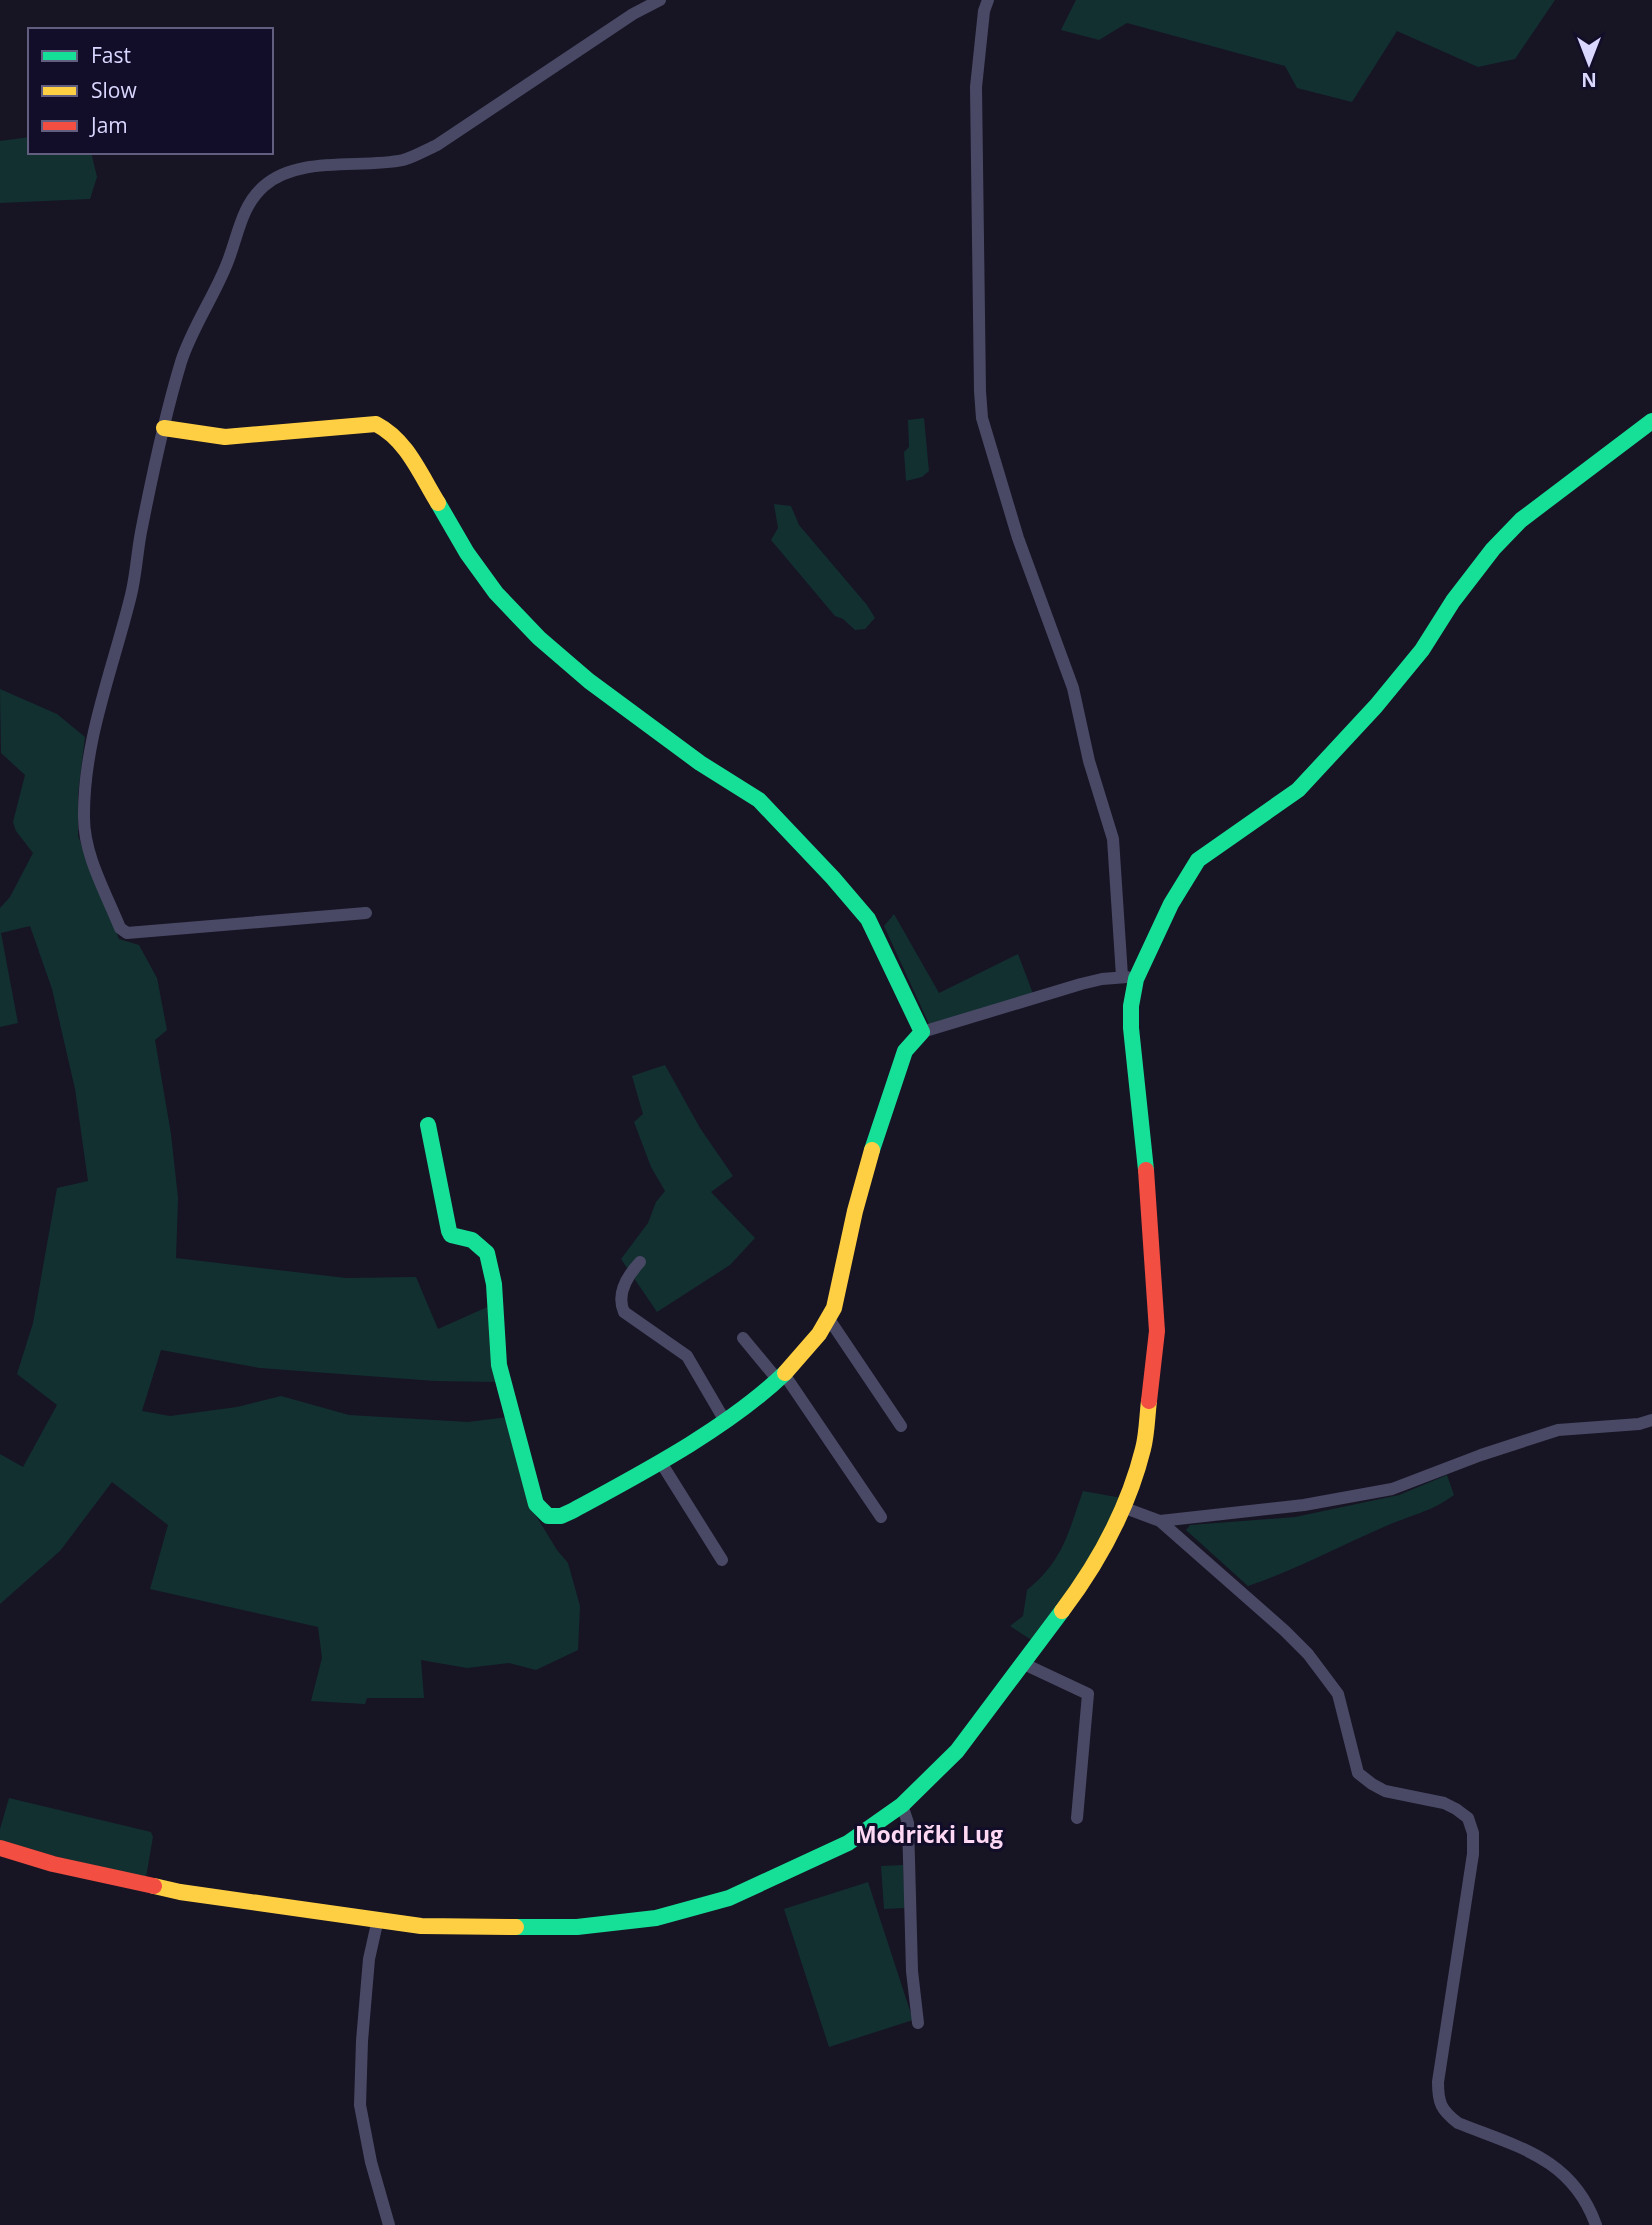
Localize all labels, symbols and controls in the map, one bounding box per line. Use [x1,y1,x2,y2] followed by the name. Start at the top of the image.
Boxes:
[28,28,273,154] legend
[1554,28,1624,98] north arrow
[91,41,131,69] text: Fast
[1581,67,1597,93] text: N
[91,76,137,104] text: Slow
[89,111,128,139] text: Jam
[855,1818,1003,1850] district label: Modrički Lug

